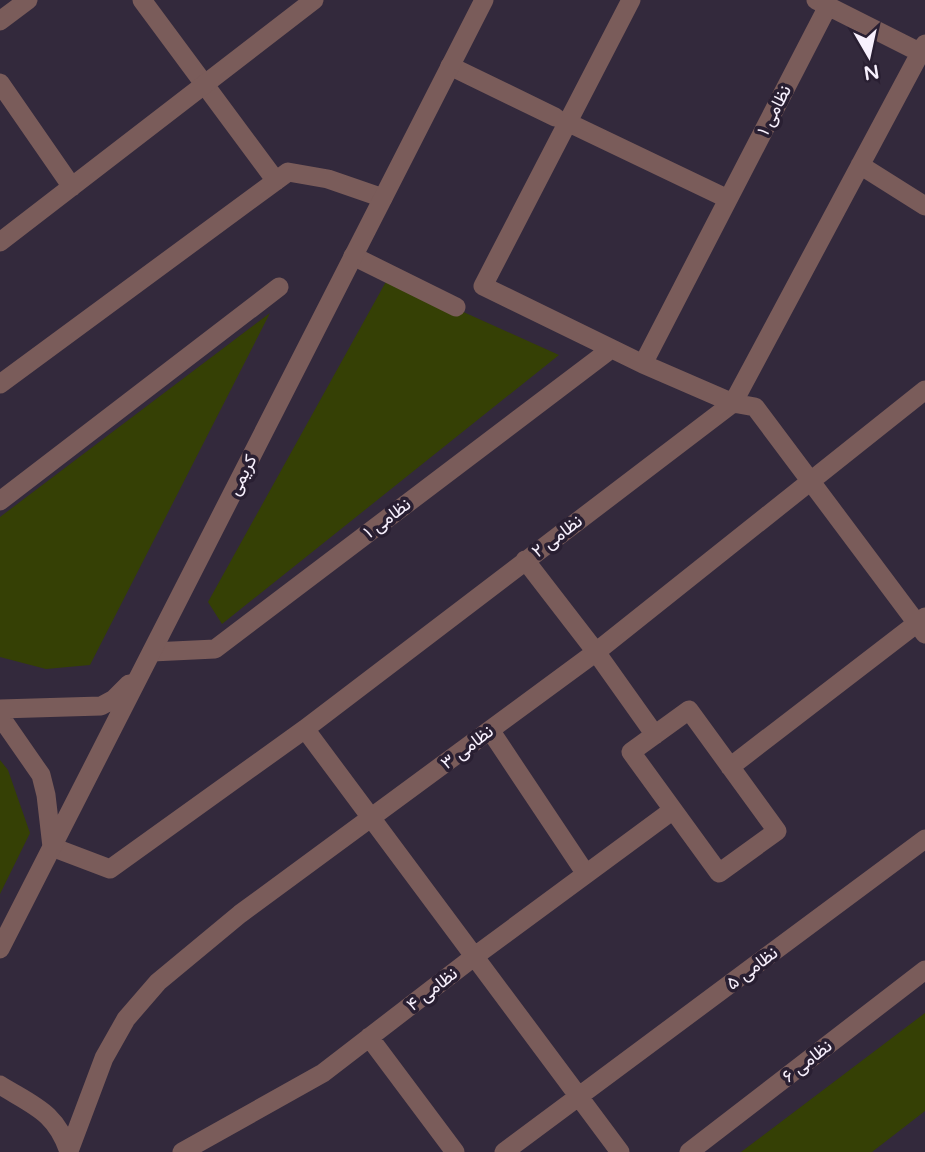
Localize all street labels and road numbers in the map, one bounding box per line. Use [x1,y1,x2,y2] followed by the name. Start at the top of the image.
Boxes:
[752,81,796,139] street label: نظامی ۱
[222,451,262,499] street label: کریمی
[359,493,415,543] street label: نظامی ۱
[527,510,587,562] street label: نظامی ۲
[436,720,498,774] street label: نظامی ۳
[722,941,782,995] street label: نظامی ۵
[402,962,462,1016] street label: نظامی ۴
[778,1035,836,1087] street label: نظامی ۶

